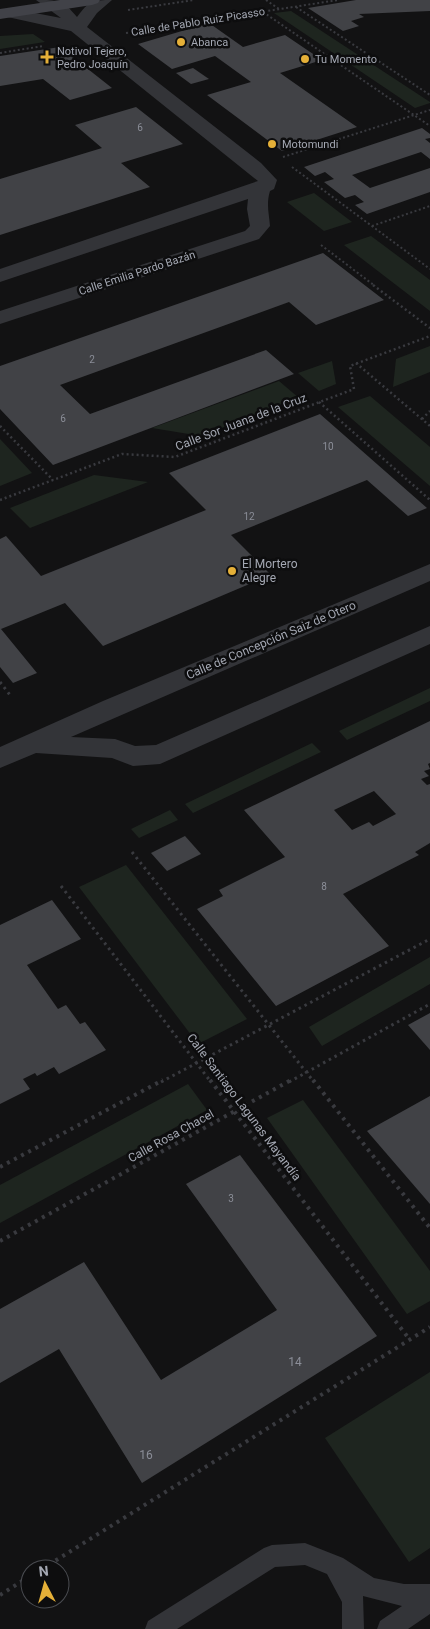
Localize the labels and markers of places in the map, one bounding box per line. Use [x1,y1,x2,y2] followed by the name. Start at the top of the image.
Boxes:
[175,36,187,48] marker: Abanca
[191,36,228,49] place label: Abanca
[57,45,128,71] place label: Notivol Tejero, Pedro Joaquín
[41,51,53,63] marker: Notivol Tejero, Pedro Joaquín
[299,53,311,65] marker: Tu Momento
[315,53,377,66] place label: Tu Momento
[266,138,278,150] marker: Motomundi
[282,138,338,151] place label: Motomundi
[242,557,298,585] place label: El Mortero Alegre
[226,565,238,577] marker: El Mortero Alegre

